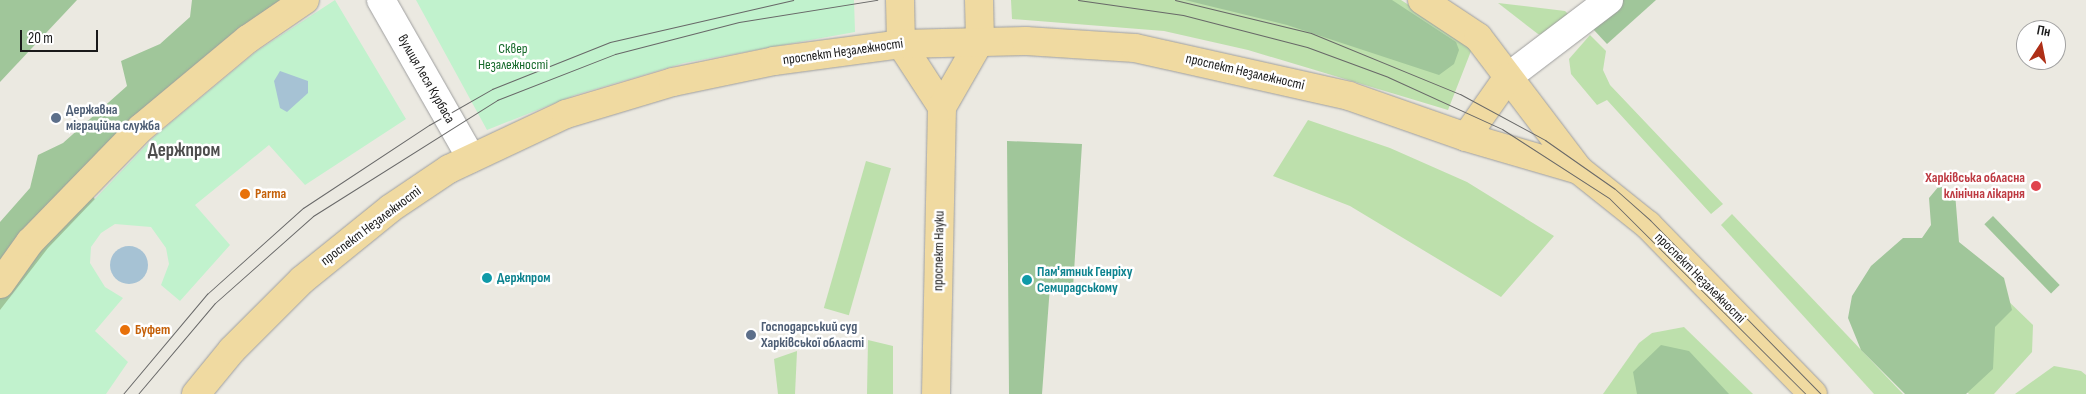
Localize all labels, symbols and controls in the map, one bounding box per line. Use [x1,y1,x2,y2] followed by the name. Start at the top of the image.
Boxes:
[22,20,100,52] scale bar
[2016,20,2066,70] north arrow
[2035,21,2052,40] text: Пн
[28,29,53,48] text: 20 m
[394,32,458,126] street label: вулиця Леся Курбаса
[782,35,904,69] street label: проспект Незалежності
[478,41,548,74] park label: Сквер Незалежності
[1184,50,1306,94] street label: проспект Незалежності
[66,102,160,134] place label: Державна міграційна служба
[50,112,62,124] marker: Державна міграційна служба
[148,140,220,162] district label: Держпром
[1925,170,2025,202] place label: Харківська обласна клінічна лікарня
[2029,179,2043,193] marker: Харківська обласна клінічна лікарня
[318,183,424,269] street label: проспект Незалежності
[255,186,286,202] place label: Parma
[239,188,251,200] marker: Parma
[930,211,948,291] street label: проспект Науки
[1651,229,1749,327] street label: проспект Незалежності
[1037,264,1132,296] place label: Пам'ятник Генріху Семирадському
[497,270,550,286] place label: Держпром
[481,272,493,284] marker: Держпром
[1021,274,1033,286] marker: Пам'ятник Генріху Семирадському
[761,319,864,352] place label: Господарський суд Харківської області
[135,322,170,338] place label: Буфет
[119,324,131,336] marker: Буфет
[745,329,757,341] marker: Господарський суд Харківської області

